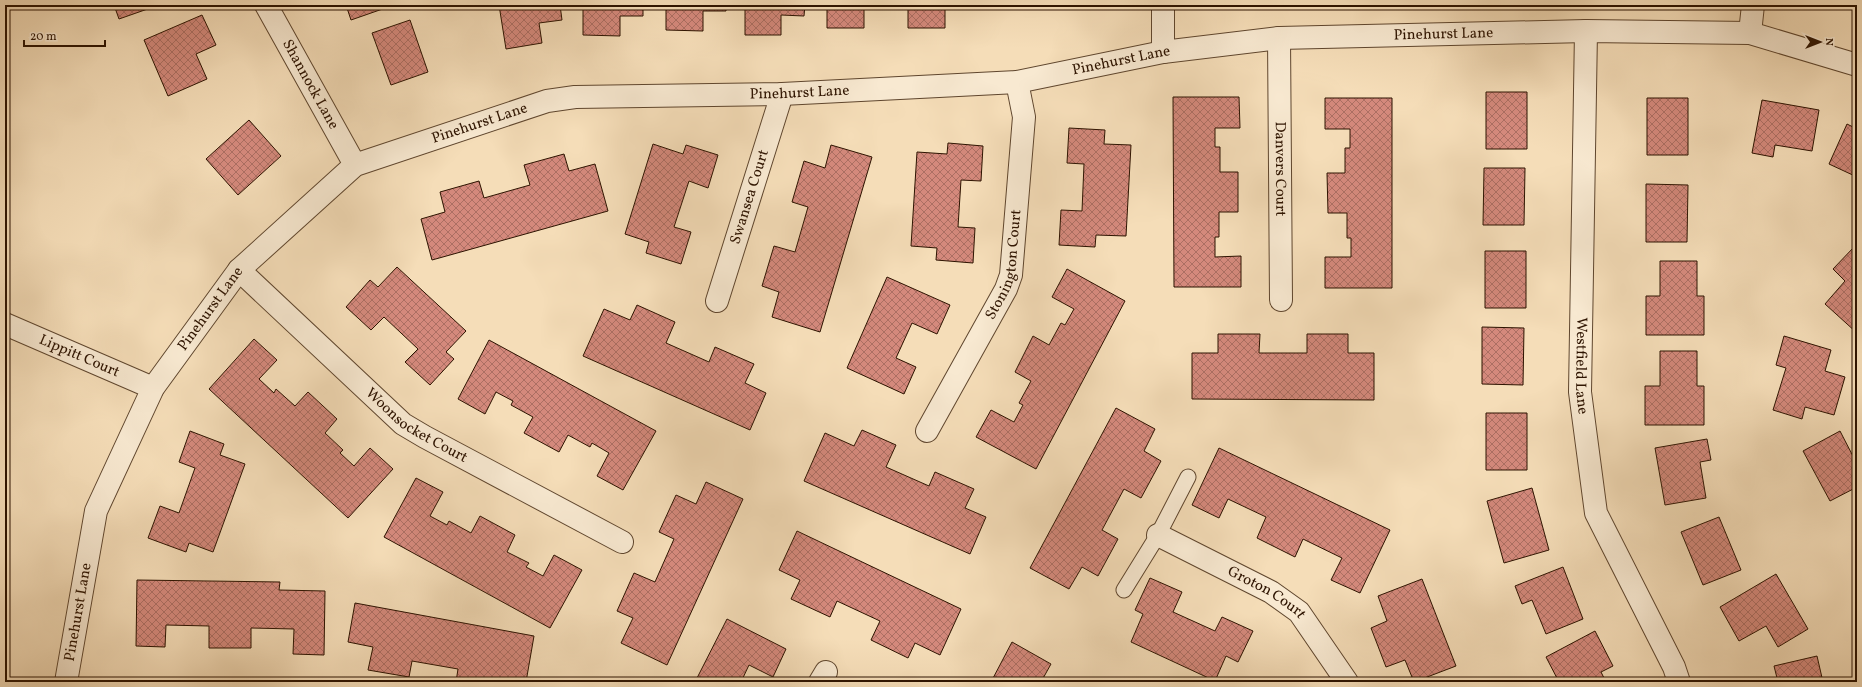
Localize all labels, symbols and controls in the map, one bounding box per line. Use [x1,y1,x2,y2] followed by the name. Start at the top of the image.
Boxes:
[24,22,105,48] scale bar
[1800,22,1840,62] north arrow
[1393,23,1494,46] street label: Pinehurst Lane
[30,29,57,45] text: 20 m
[277,36,344,133] street label: Shannock Lane
[1821,38,1836,46] text: N
[1070,41,1171,81] street label: Pinehurst Lane
[750,80,850,105] street label: Pinehurst Lane
[429,98,530,149] street label: Pinehurst Lane
[1269,121,1291,217] street label: Danvers Court
[725,147,774,247] street label: Swansea Court
[980,209,1027,324] street label: Stonington Court
[173,262,248,355] street label: Pinehurst Lane
[1569,317,1593,416] street label: Westfield Lane
[36,329,123,383] street label: Lippitt Court
[361,383,471,468] street label: Woonsocket Court
[59,561,97,663] street label: Pinehurst Lane
[1224,561,1311,623] street label: Groton Court

